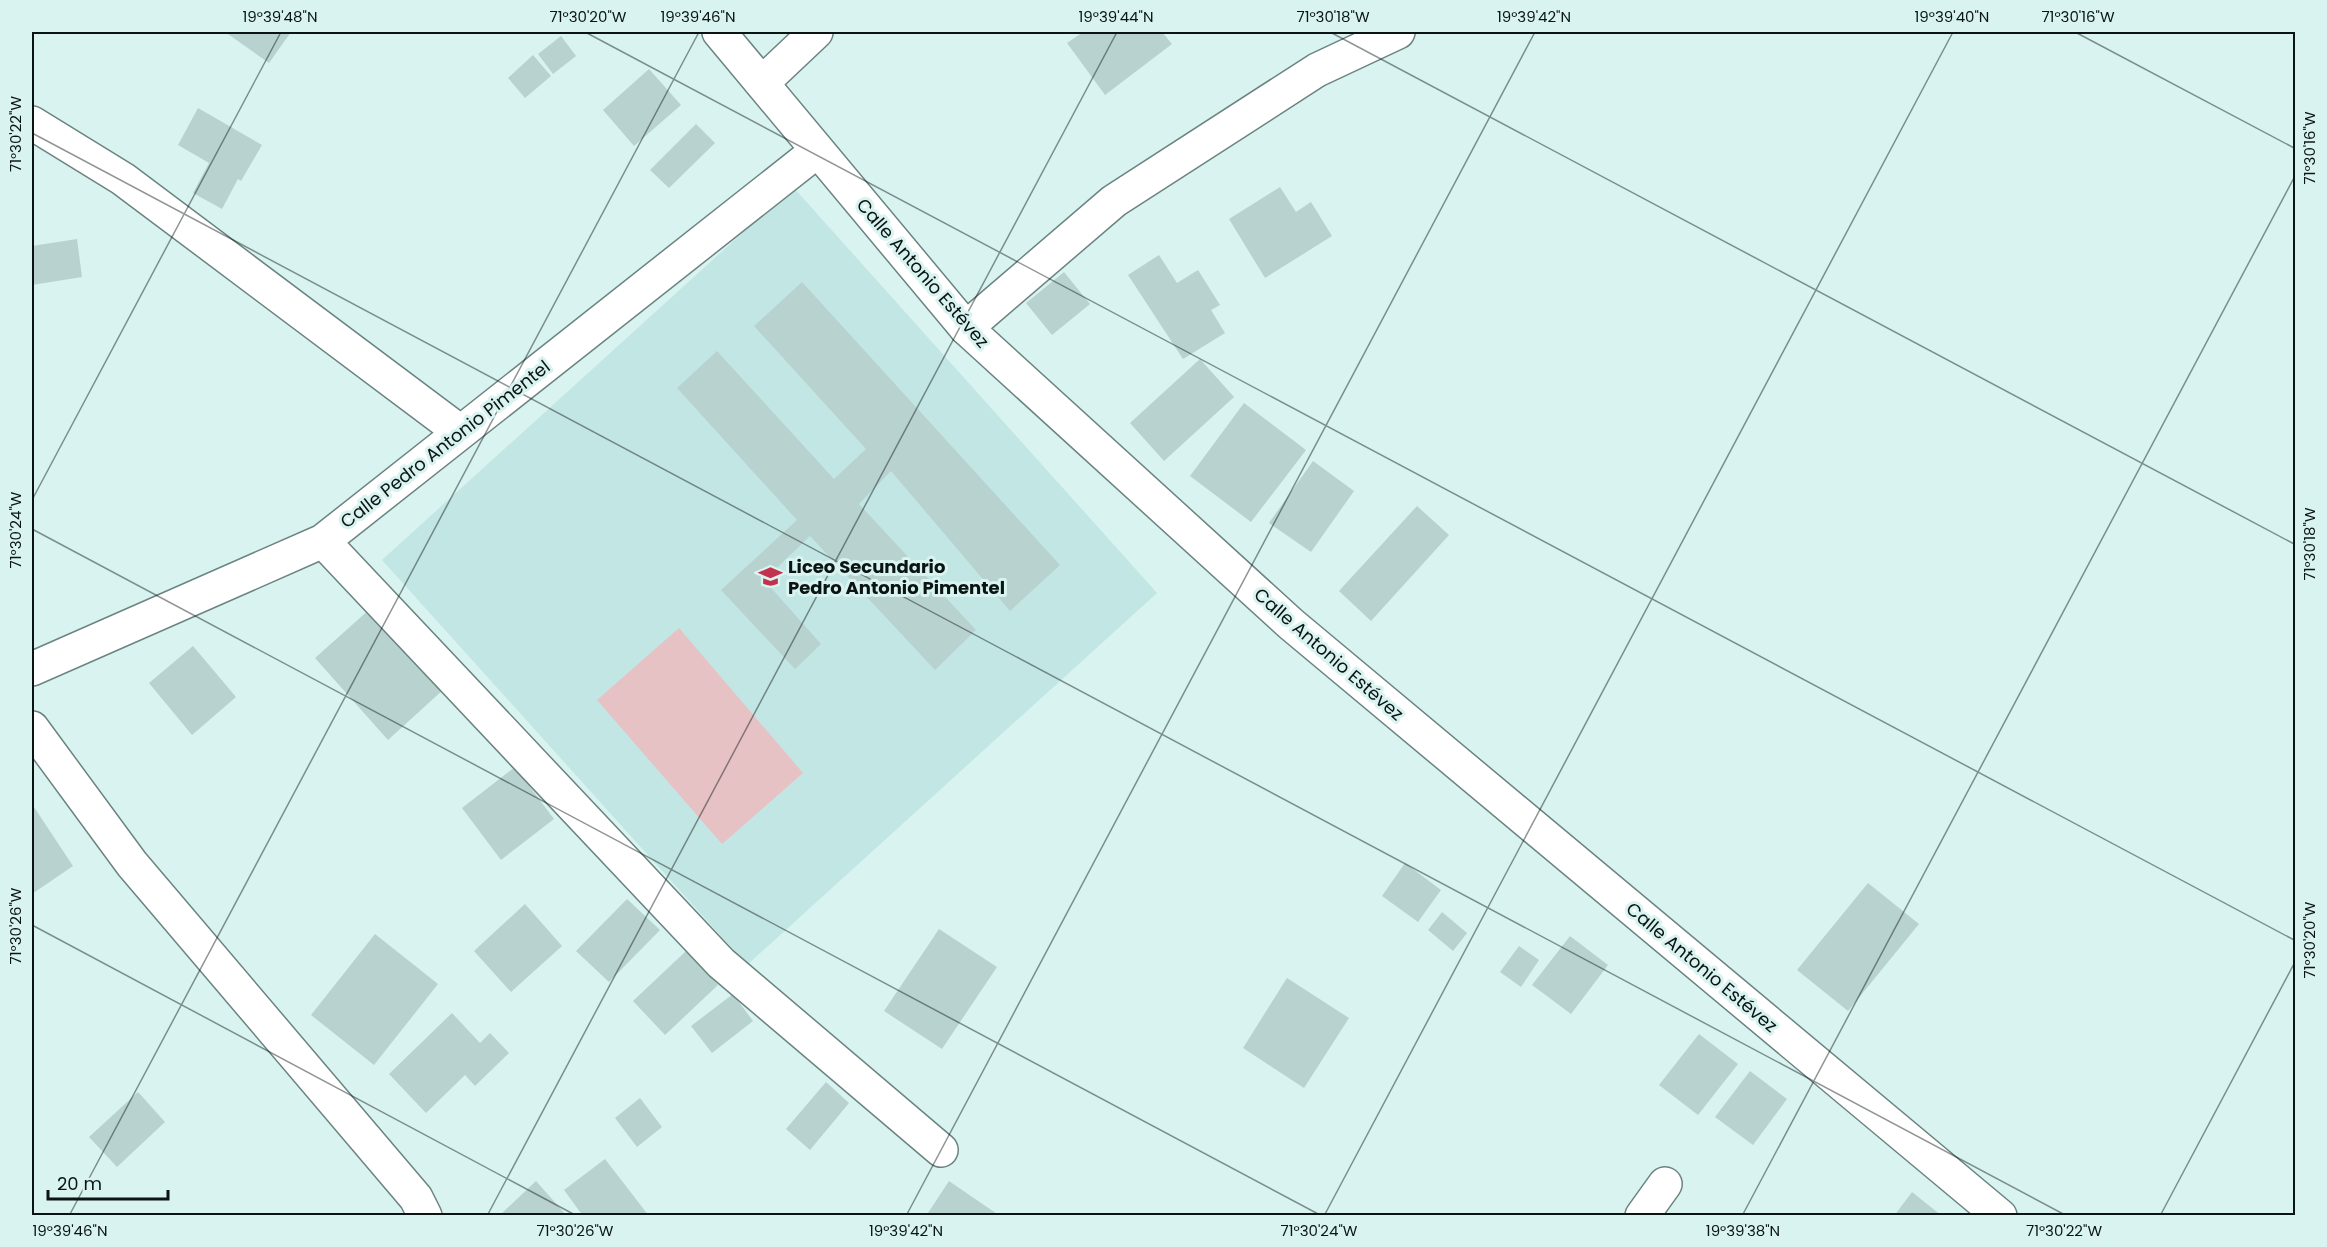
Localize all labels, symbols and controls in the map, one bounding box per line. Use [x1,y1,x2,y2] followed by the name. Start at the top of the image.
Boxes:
[243,6,317,27] text: 19°39'48"N
[550,6,627,27] text: 71°30'20"W
[661,6,735,27] text: 19°39'46"N
[1079,6,1153,27] text: 19°39'44"N
[1296,6,1370,27] text: 71°30'18"W
[1497,6,1571,27] text: 19°39'42"N
[1915,6,1989,27] text: 19°39'40"N
[2041,6,2115,27] text: 71°30'16"W
[5,96,26,172] text: 71°30'22"W
[2299,111,2320,185] text: 71°30'16"W
[851,193,995,353] street label: Calle Antonio Estévez
[335,354,555,534] street label: Calle Pedro Antonio Pimentel
[5,491,26,568] text: 71°30'24"W
[2299,507,2320,581] text: 71°30'18"W
[788,554,1005,600] place label: Liceo Secundario Pedro Antonio Pimentel
[757,563,783,589] school or university icon: Liceo Secundario Pedro Antonio Pimentel
[1249,582,1409,726] street label: Calle Antonio Estévez
[5,887,26,964] text: 71°30'26"W
[1621,896,1783,1038] street label: Calle Antonio Estévez
[2299,901,2320,978] text: 71°30'20"W
[48,1163,168,1201] scale bar
[57,1171,102,1196] text: 20 m
[33,1220,107,1241] text: 19°39'46"N
[537,1220,614,1241] text: 71°30'26"W
[869,1220,943,1241] text: 19°39'42"N
[1281,1220,1358,1241] text: 71°30'24"W
[1706,1220,1780,1241] text: 19°39'38"N
[2026,1220,2102,1241] text: 71°30'22"W

